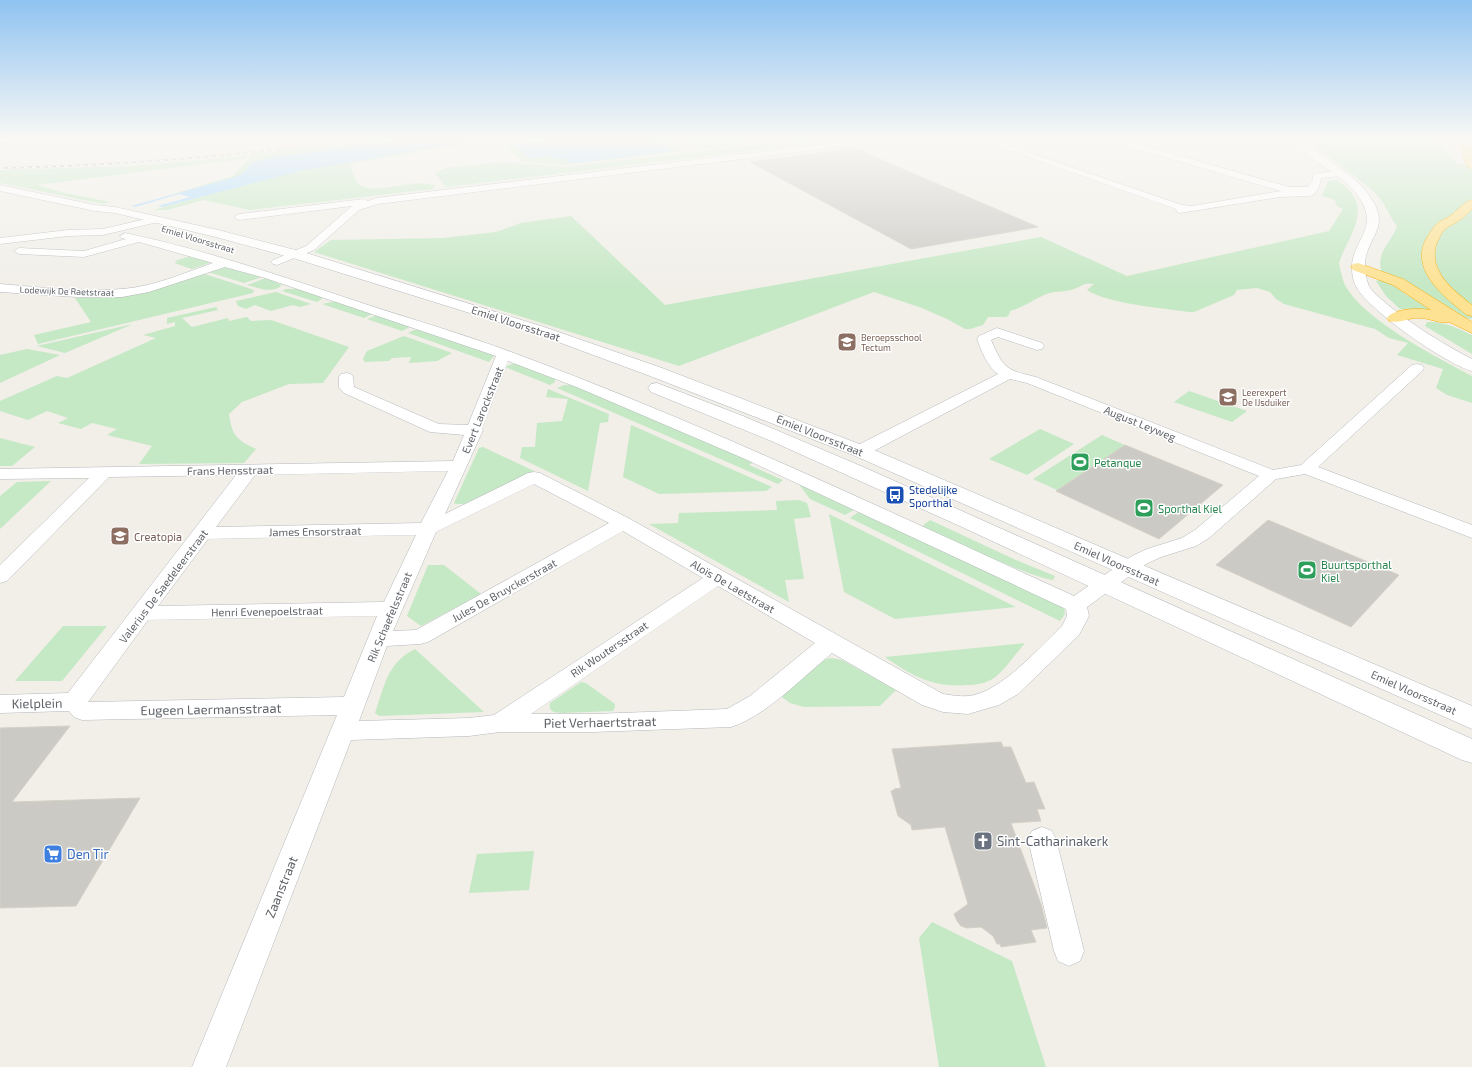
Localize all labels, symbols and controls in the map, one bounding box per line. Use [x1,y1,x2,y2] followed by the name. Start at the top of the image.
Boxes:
[160,223,236,255] street label: Emiel Vloorsstraat
[20,284,115,298] street label: Lodewijk De Raetstraat
[470,303,562,343] street label: Emiel Vloorsstraat
[836,331,858,353] school or university icon: Beroepsschool Tectum
[861,332,922,353] place label: Beroepsschool Tectum
[459,365,505,455] street label: Evert Larockstraat
[1217,386,1239,408] school or university icon: Leerexpert De IJsduiker
[1242,387,1291,408] place label: Leerexpert De IJsduiker
[1102,403,1178,443] street label: August Leyweg
[775,412,865,458] street label: Emiel Vloorsstraat
[1069,451,1091,473] sports icon: Petanque
[1094,456,1141,469] place label: Petanque
[187,463,273,477] street label: Frans Hensstraat
[909,483,958,509] place label: Stedelijke Sporthal
[884,484,906,506] bus stop icon: Stedelijke Sporthal
[1133,497,1155,519] sports icon: Sporthal Kiel
[1158,502,1222,515] place label: Sporthal Kiel
[269,524,361,538] street label: James Ensorstraat
[109,525,131,547] school or university icon: Creatopia
[116,527,210,645] street label: Valerius De Saedeleerstraat
[134,530,182,543] place label: Creatopia
[1072,538,1162,588] street label: Emiel Vloorsstraat
[449,556,559,624] street label: Jules De Bruyckerstraat
[689,557,777,615] street label: Aloïs De Laetstraat
[1321,558,1392,584] place label: Buurtsporthal Kiel
[1296,559,1318,581] sports icon: Buurtsporthal Kiel
[364,570,414,664] street label: Rik Schaefelsstraat
[211,604,323,618] street label: Henri Evenepoelstraat
[568,618,650,680] street label: Rik Woutersstraat
[1369,667,1459,717] street label: Emiel Vloorsstraat
[11,695,63,711] street label: Kielplein
[140,700,282,718] street label: Eugeen Laermansstraat
[543,713,657,731] street label: Piet Verhaertstraat
[972,830,994,852] church icon: Sint-Catharinakerk
[997,833,1109,849] place label: Sint-Catharinakerk
[42,843,64,865] supermarket icon: Den Tir
[67,846,109,862] place label: Den Tir
[261,854,301,920] street label: Zaanstraat

